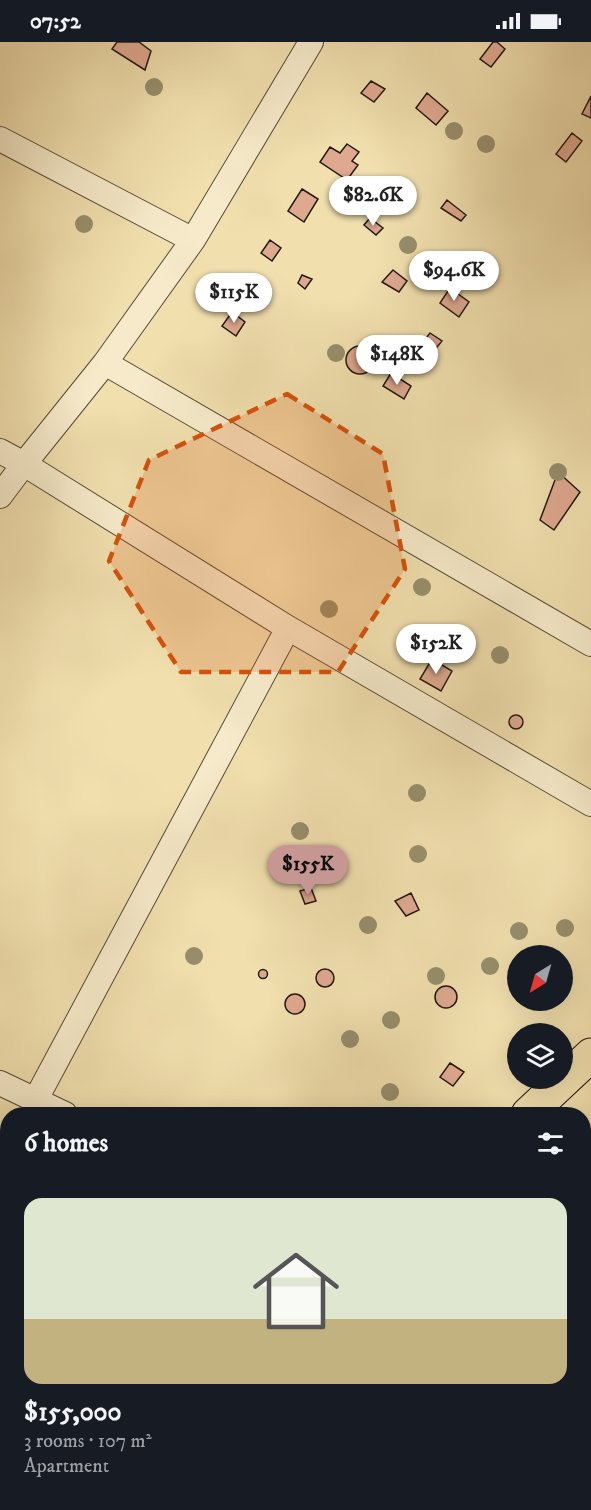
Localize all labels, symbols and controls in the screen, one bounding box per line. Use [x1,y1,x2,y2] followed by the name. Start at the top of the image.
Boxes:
[30,8,81,35] text: 07:52
[324,176,422,227] pin: $82.6K
[343,183,403,208] text: $82.6K
[405,251,503,302] pin: $94.6K
[423,258,485,283] text: $94.6K
[192,273,276,324] pin: $115K
[209,280,259,305] text: $115K
[355,335,439,386] pin: $148K
[370,342,424,367] text: $148K
[394,624,478,675] pin: $152K
[410,631,462,656] text: $152K
[266,845,350,896] pin: $155K
[282,852,334,877] text: $155K
[507,945,573,1011] north arrow
[507,945,573,1089] map controls
[507,1023,573,1089] button: layers
[24,1127,108,1160] text: 6 homes
[534,1127,567,1160] icon: filters
[242,1237,350,1345] icon: home
[24,1396,122,1429] text: $155,000
[24,1429,152,1454] text: 3 rooms · 107 m²
[24,1454,109,1479] text: Apartment

